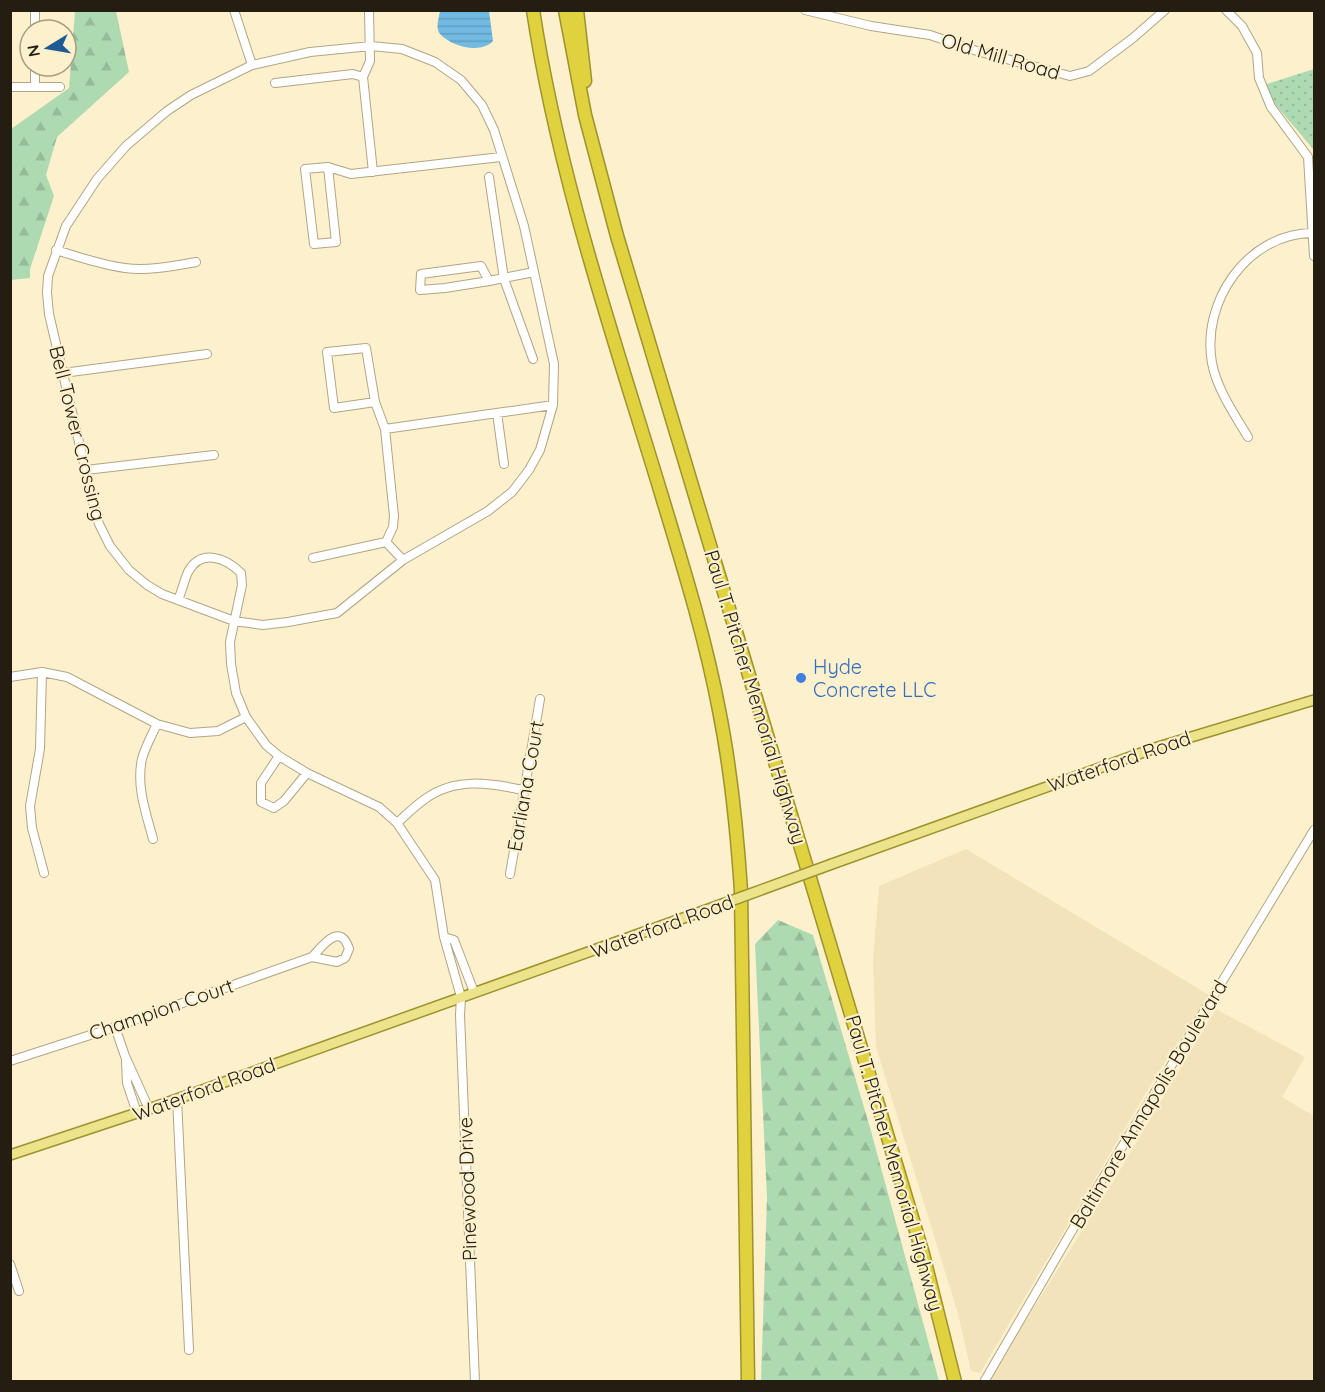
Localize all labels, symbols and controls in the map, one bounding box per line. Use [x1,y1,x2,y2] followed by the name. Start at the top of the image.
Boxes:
[18,18,78,78] north arrow
[939,27,1063,85] street label: Old Mill Road
[22,43,44,59] text: N
[44,343,112,523] street label: Bell Tower Crossing
[699,547,813,847] street label: Paul T. Pitcher Memorial Highway
[813,654,936,702] place label: Hyde Concrete LLC
[794,671,808,685] marker: Hyde Concrete LLC
[501,718,549,853] street label: Earliana Court
[1044,725,1194,797] street label: Waterford Road
[587,889,737,963] street label: Waterford Road
[85,972,237,1045] street label: Champion Court
[1064,975,1232,1233] street label: Baltimore Annapolis Boulevard
[841,1012,949,1314] street label: Paul T. Pitcher Memorial Highway
[129,1052,279,1126] street label: Waterford Road
[452,1117,482,1261] street label: Pinewood Drive

